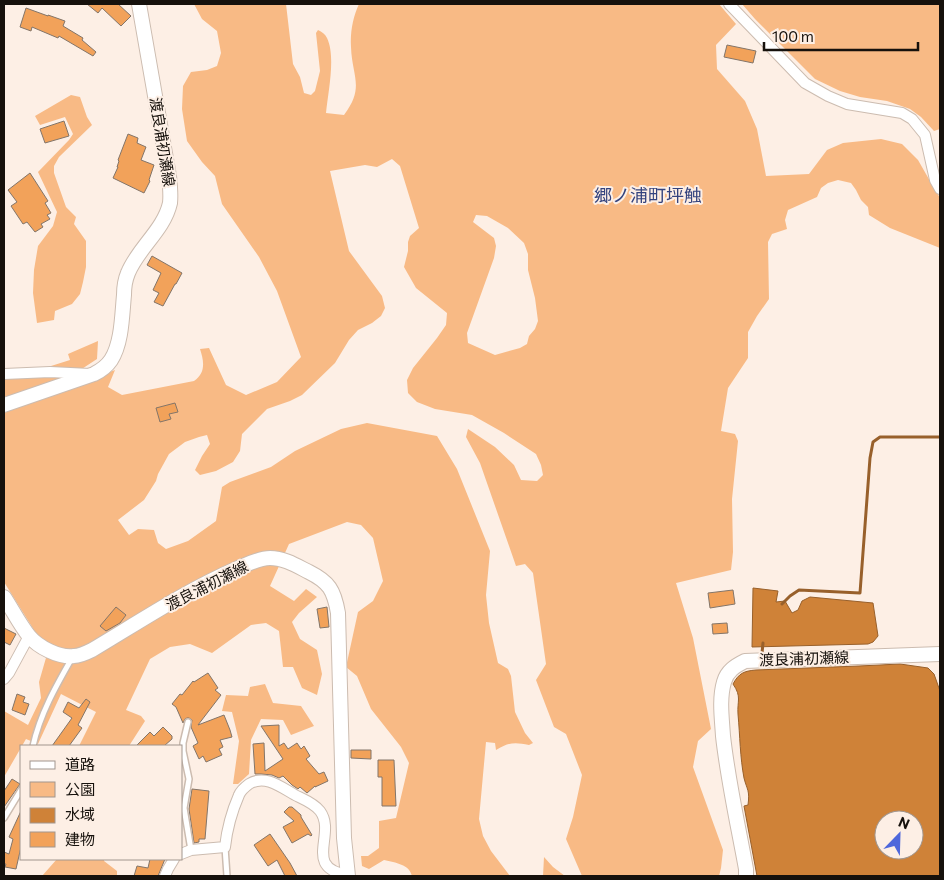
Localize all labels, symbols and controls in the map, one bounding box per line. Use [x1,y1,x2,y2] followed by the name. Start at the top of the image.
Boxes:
[764,20,918,52] scale bar
[772,27,814,45] text: 100 m
[147,96,179,188] street label: 渡良浦初瀬線
[594,184,702,206] district label: 郷ノ浦町坪触
[162,557,251,614] street label: 渡良浦初瀬線
[759,647,849,669] street label: 渡良浦初瀬線
[20,745,182,860] legend
[65,755,95,773] text: 道路
[65,780,95,798] text: 公園
[65,805,95,823] text: 水域
[874,810,924,860] north arrow
[896,813,912,832] text: N
[65,830,95,848] text: 建物

